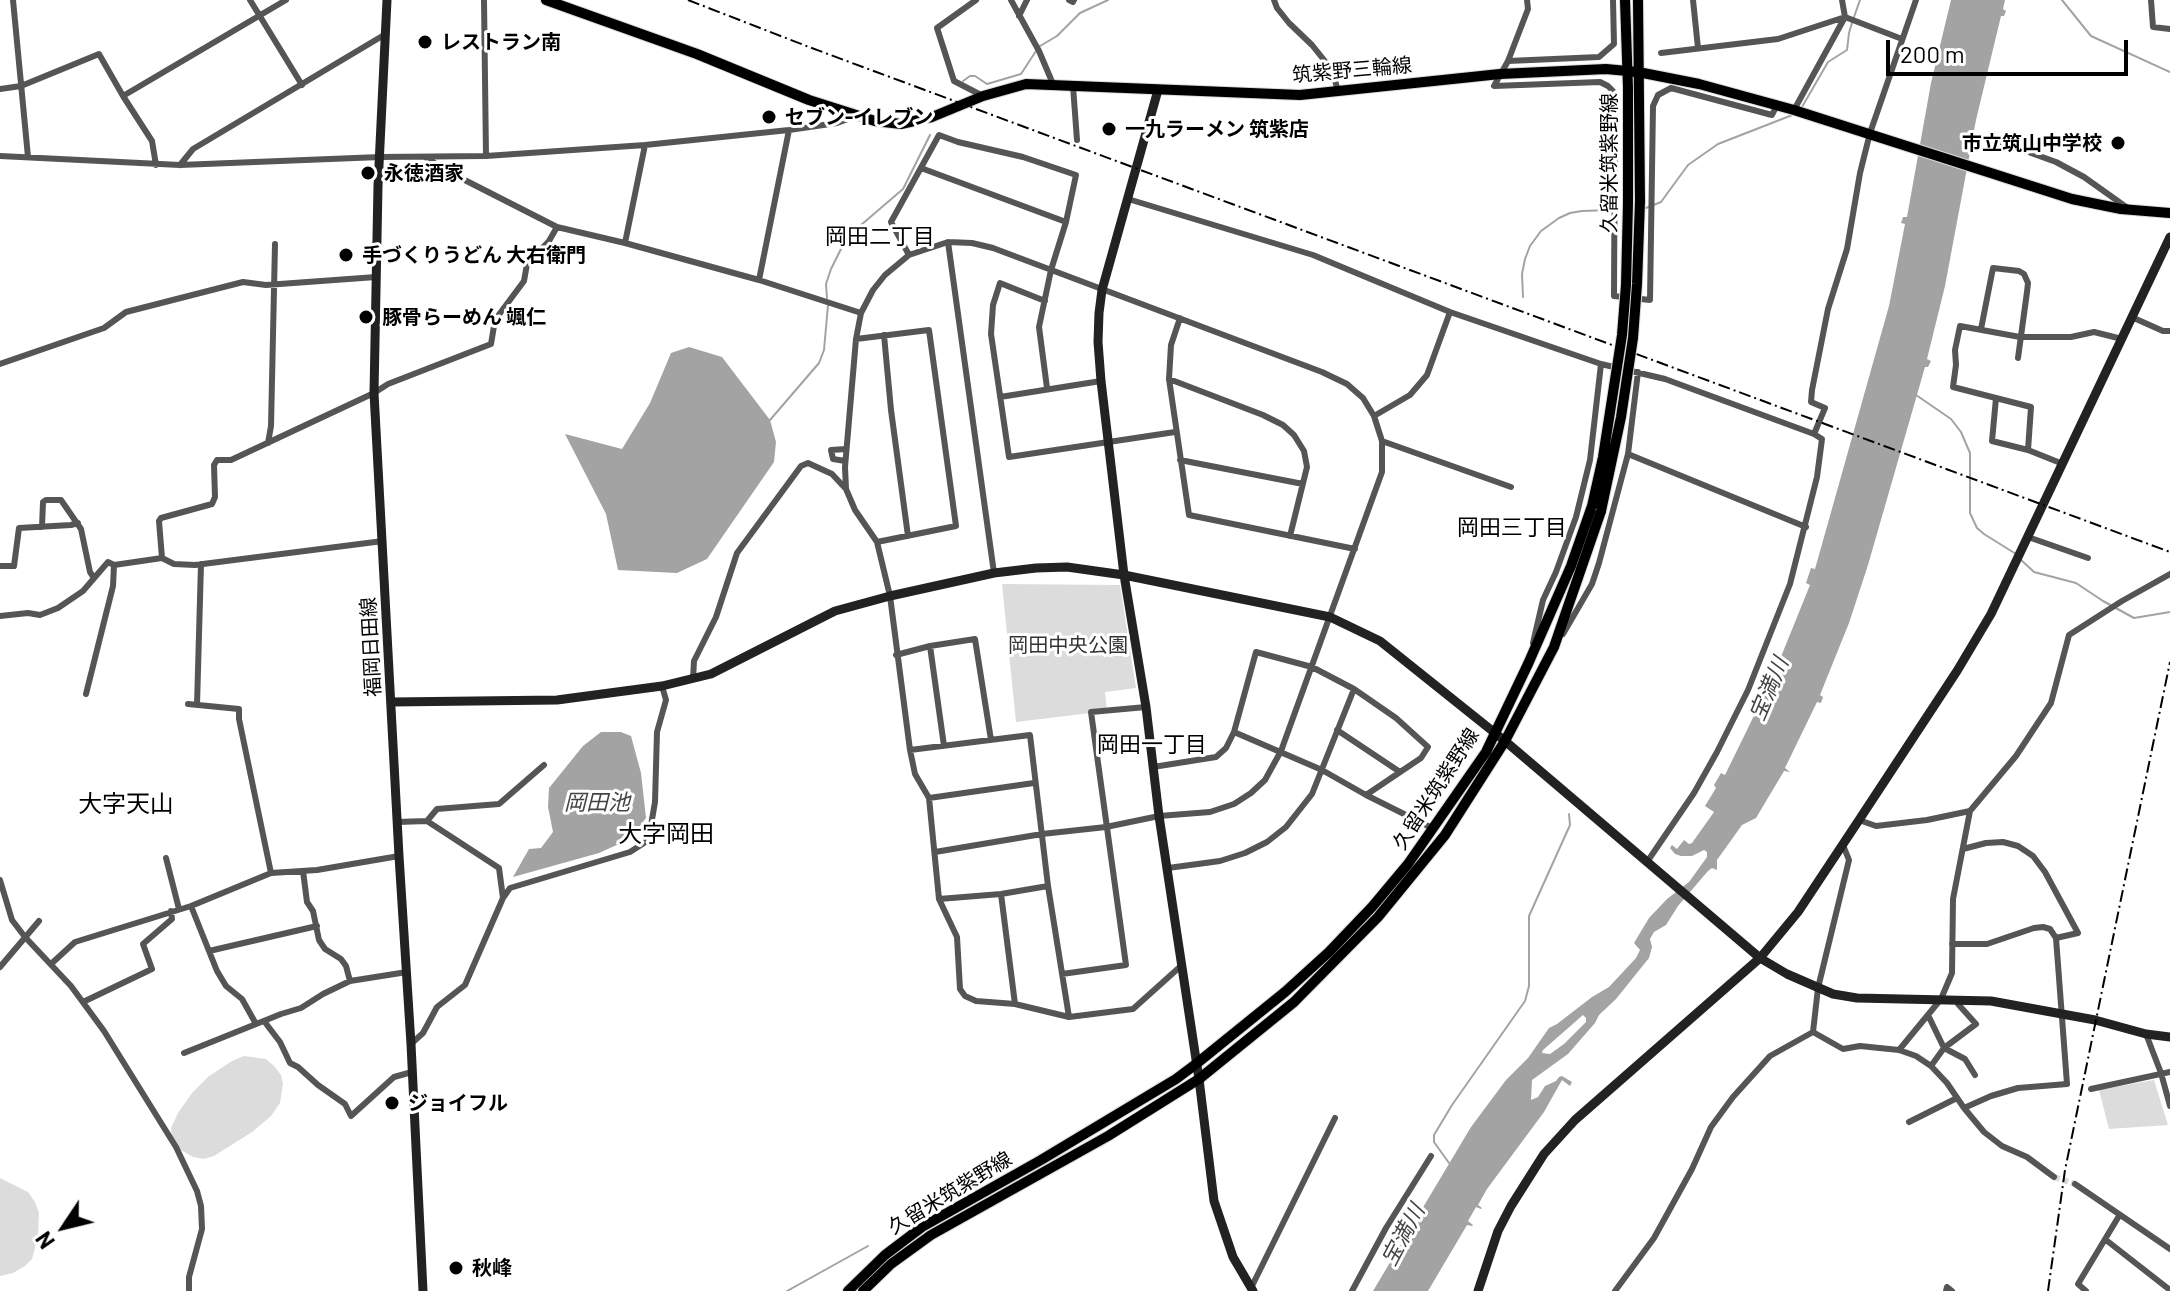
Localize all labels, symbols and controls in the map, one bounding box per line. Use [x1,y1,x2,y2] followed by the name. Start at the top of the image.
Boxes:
[1890,24,2132,74] scale bar
[441,30,561,54] place label: レストラン南
[416,33,434,51] marker: レストラン南
[1900,39,1965,68] text: 200 m
[1291,53,1413,87] street label: 筑紫野三輪線
[1597,93,1621,233] street label: 久留米筑紫野線
[785,105,933,129] place label: セブン-イレブン
[760,108,778,126] marker: セブン-イレブン
[1125,117,1309,141] place label: 一九ラーメン 筑紫店
[1100,120,1118,138] marker: 一九ラーメン 筑紫店
[1962,131,2102,155] place label: 市立筑山中学校
[2109,134,2127,152] marker: 市立筑山中学校
[384,161,464,185] place label: 永徳酒家
[359,164,377,182] marker: 永徳酒家
[825,224,935,250] district label: 岡田二丁目
[362,243,586,267] place label: 手づくりうどん 大右衛門
[337,246,355,264] marker: 手づくりうどん 大右衛門
[382,305,546,329] place label: 豚骨らーめん 颯仁
[357,308,375,326] marker: 豚骨らーめん 颯仁
[1457,515,1567,541] district label: 岡田三丁目
[356,596,386,698] street label: 福岡日田線
[1008,633,1128,657] park label: 岡田中央公園
[1744,653,1794,725] water label: 宝満川
[1388,724,1484,854] street label: 久留米筑紫野線
[1097,732,1207,758] district label: 岡田一丁目
[78,790,174,818] district label: 大字天山
[564,790,630,816] water label: 岡田池
[618,820,714,848] district label: 大字岡田
[408,1091,508,1115] place label: ジョイフル
[383,1094,401,1112] marker: ジョイフル
[884,1147,1016,1239] street label: 久留米筑紫野線
[24,1187,104,1267] north arrow
[1376,1200,1430,1270] water label: 宝満川
[29,1227,59,1254] text: N
[472,1256,512,1280] place label: 秋峰
[447,1259,465,1277] marker: 秋峰

